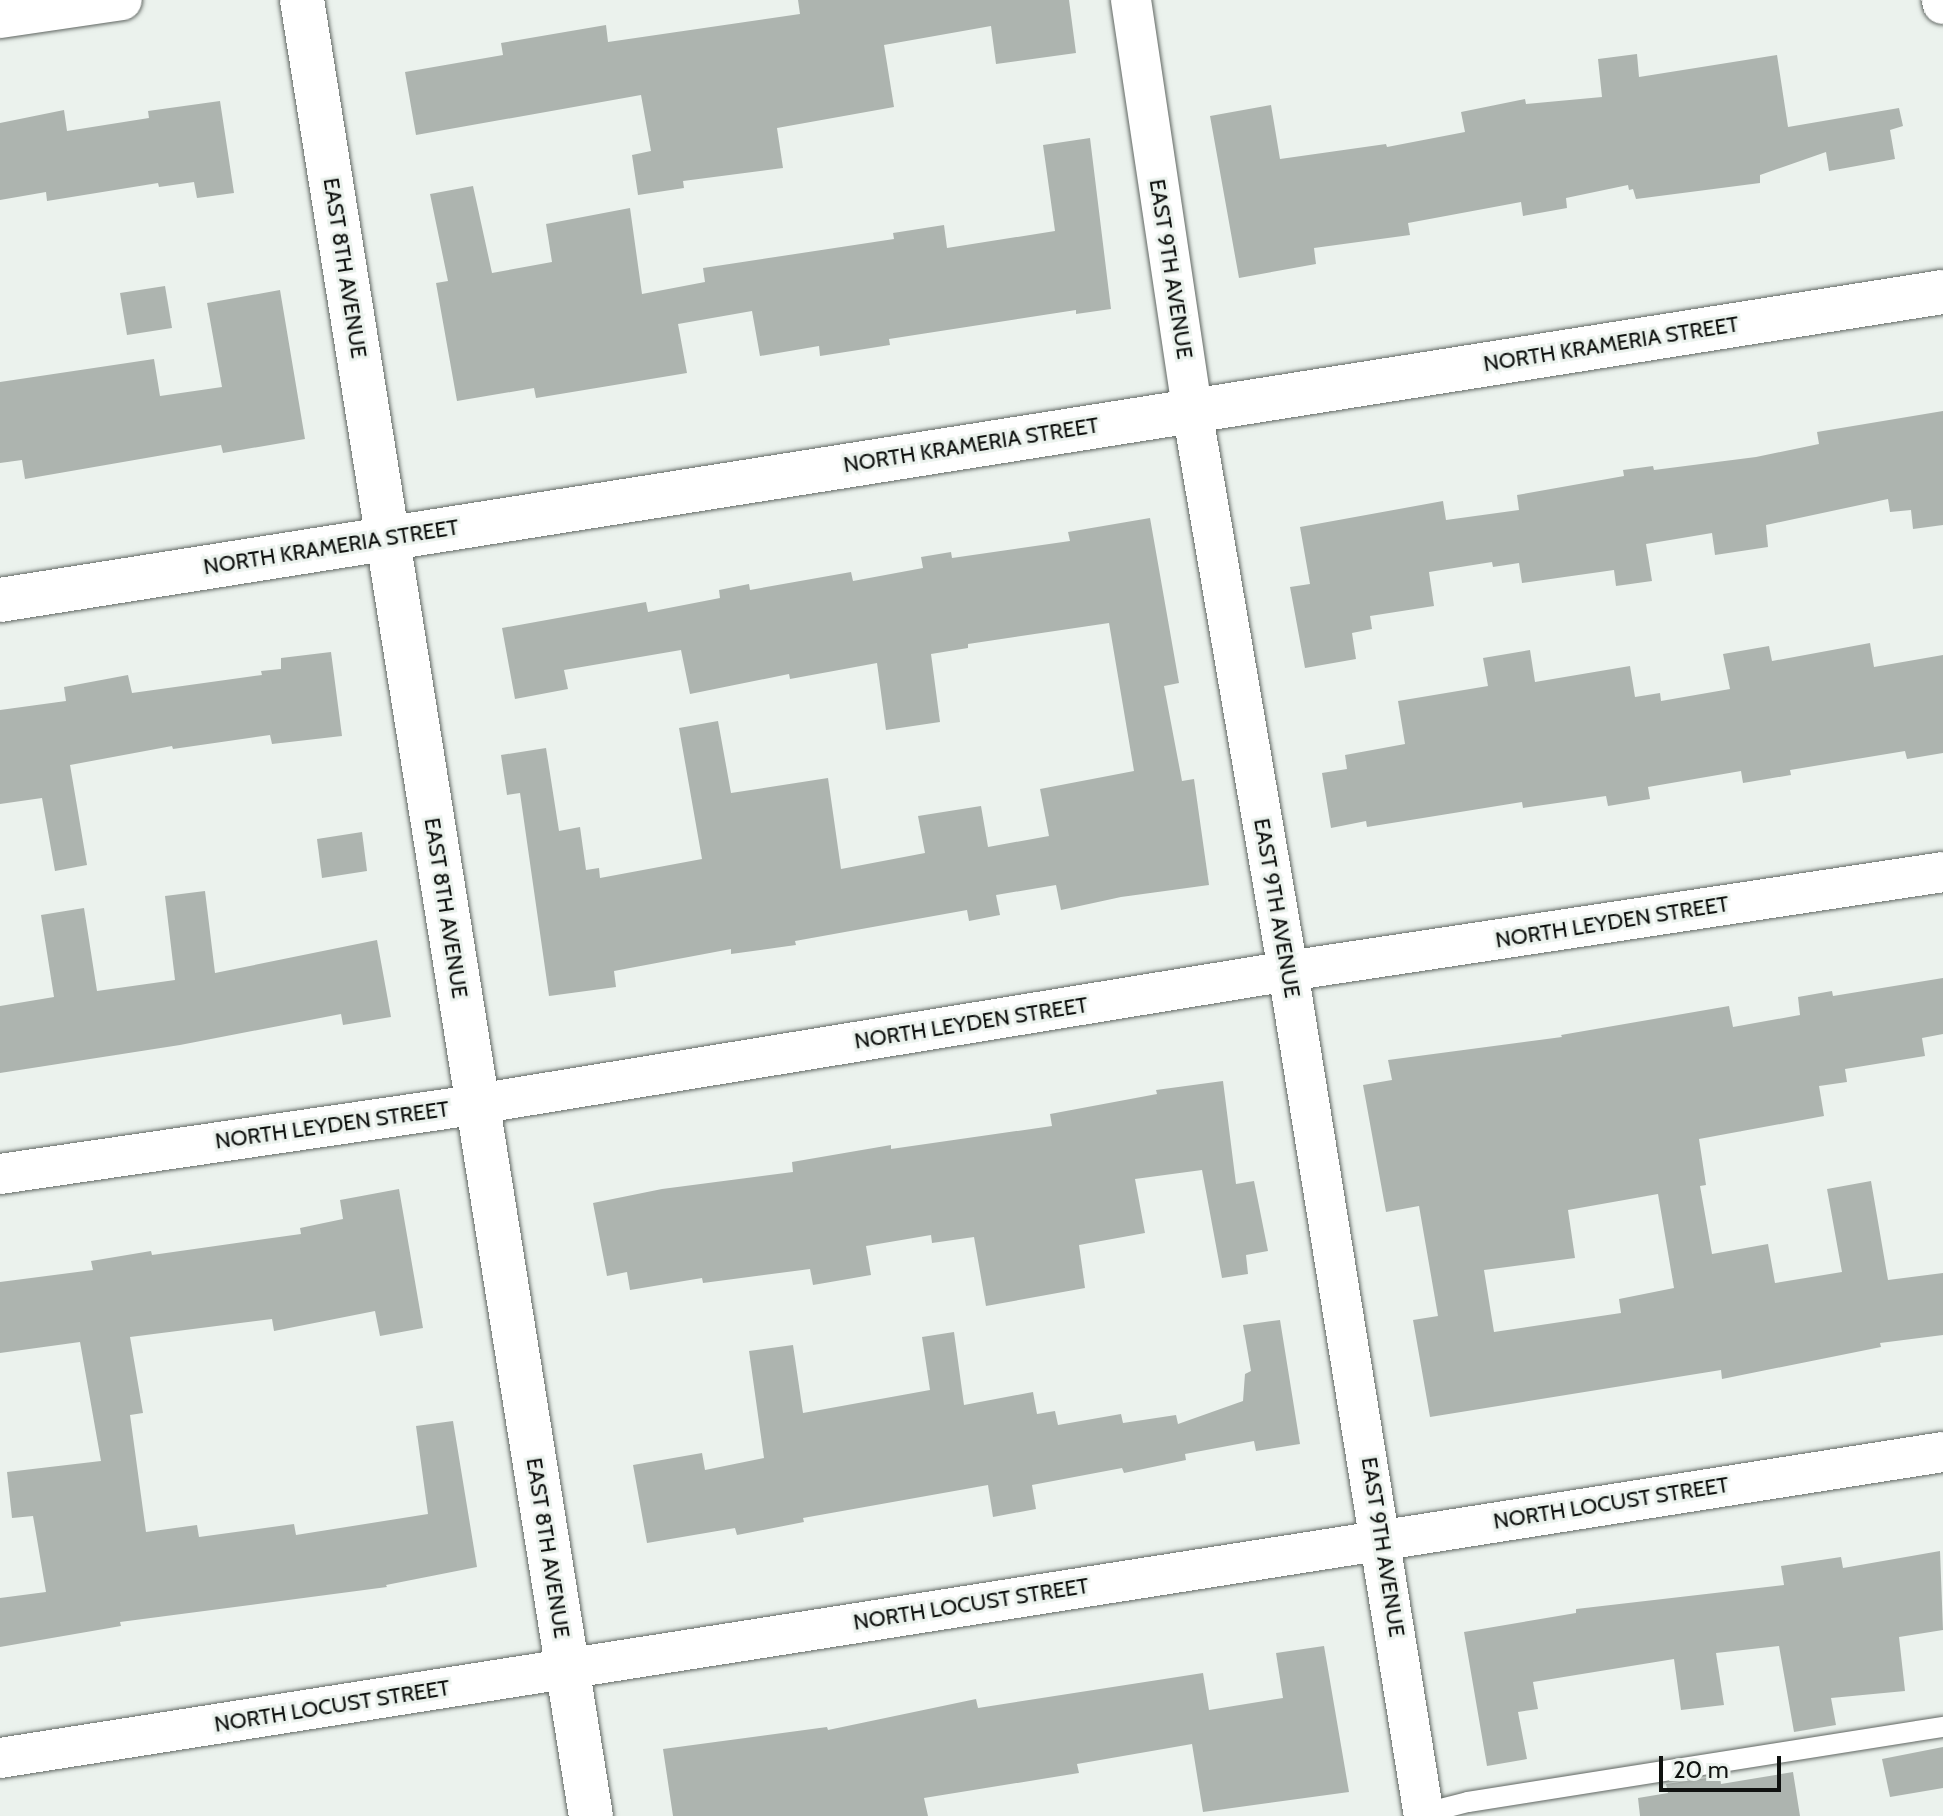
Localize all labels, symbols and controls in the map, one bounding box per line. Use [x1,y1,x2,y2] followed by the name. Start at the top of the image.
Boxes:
[318,176,372,360] street label: EAST 8TH AVENUE
[1144,177,1198,361] street label: EAST 9TH AVENUE
[1481,311,1741,377] street label: NORTH KRAMERIA STREET
[841,412,1101,478] street label: NORTH KRAMERIA STREET
[201,514,461,580] street label: NORTH KRAMERIA STREET
[419,816,473,1000] street label: EAST 8TH AVENUE
[1248,816,1306,1000] street label: EAST 9TH AVENUE
[1493,891,1731,953] street label: NORTH LEYDEN STREET
[852,992,1090,1054] street label: NORTH LEYDEN STREET
[213,1096,451,1154] street label: NORTH LEYDEN STREET
[1356,1455,1410,1639] street label: EAST 9TH AVENUE
[521,1456,575,1640] street label: EAST 8TH AVENUE
[1491,1471,1731,1535] street label: NORTH LOCUST STREET
[851,1572,1091,1636] street label: NORTH LOCUST STREET
[212,1674,452,1738] street label: NORTH LOCUST STREET
[1663,1740,1785,1790] scale bar
[1673,1755,1729,1784] text: 20 m

